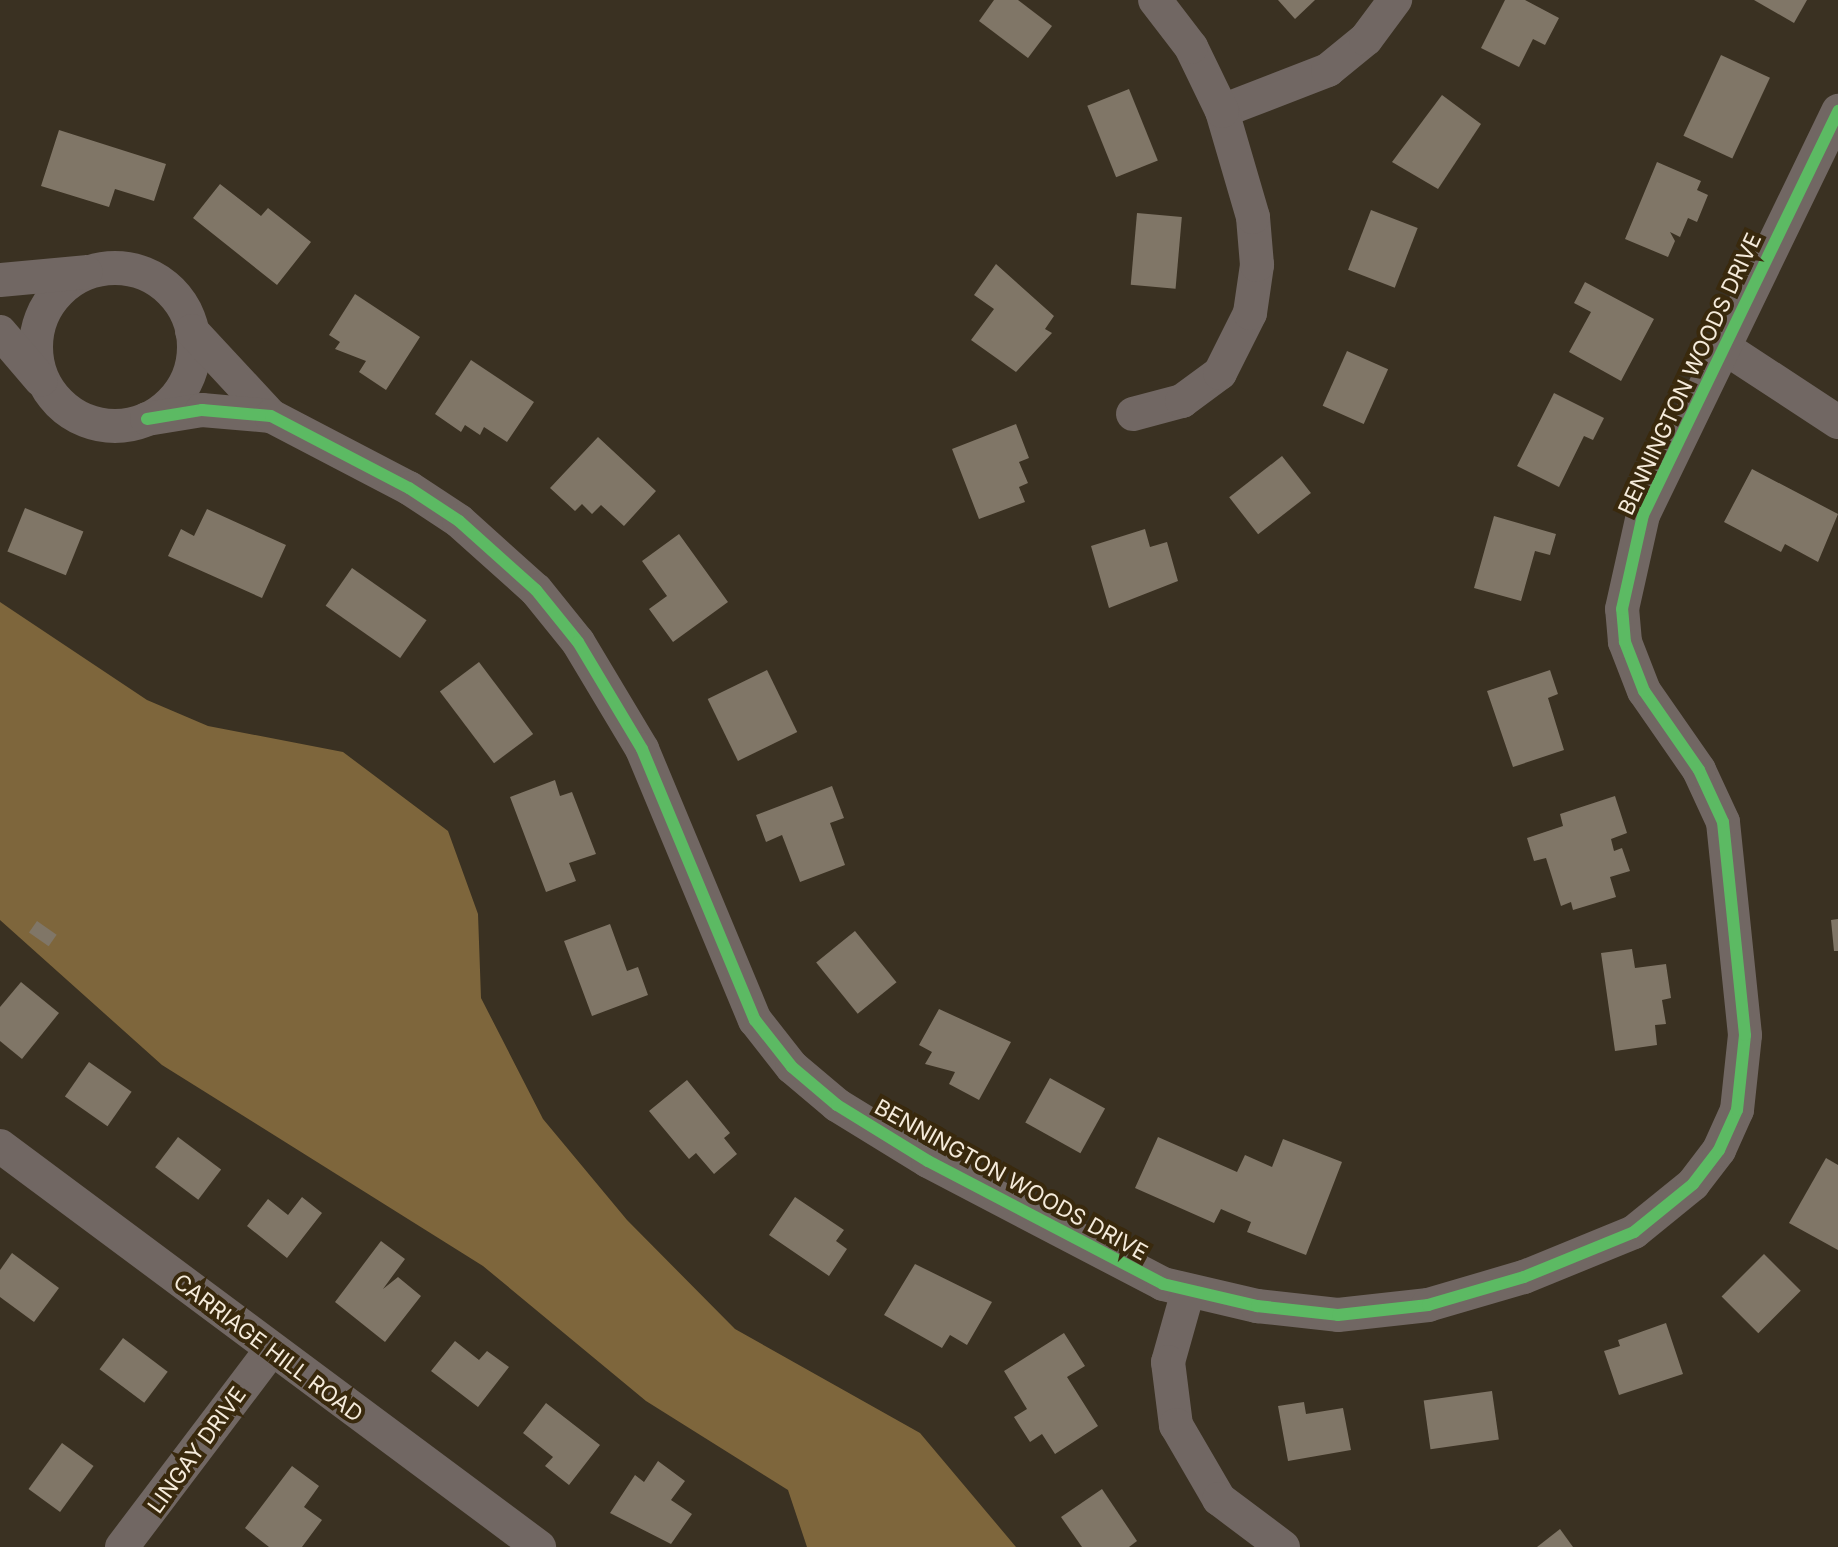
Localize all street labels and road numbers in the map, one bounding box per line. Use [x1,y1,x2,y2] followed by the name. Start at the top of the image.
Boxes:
[1613,229,1767,519] street label: BENNINGTON WOODS DRIVE
[870,1094,1152,1266] street label: BENNINGTON WOODS DRIVE
[168,1268,368,1428] street label: CARRIAGE HILL ROAD
[142,1382,252,1518] street label: LINGAY DRIVE

